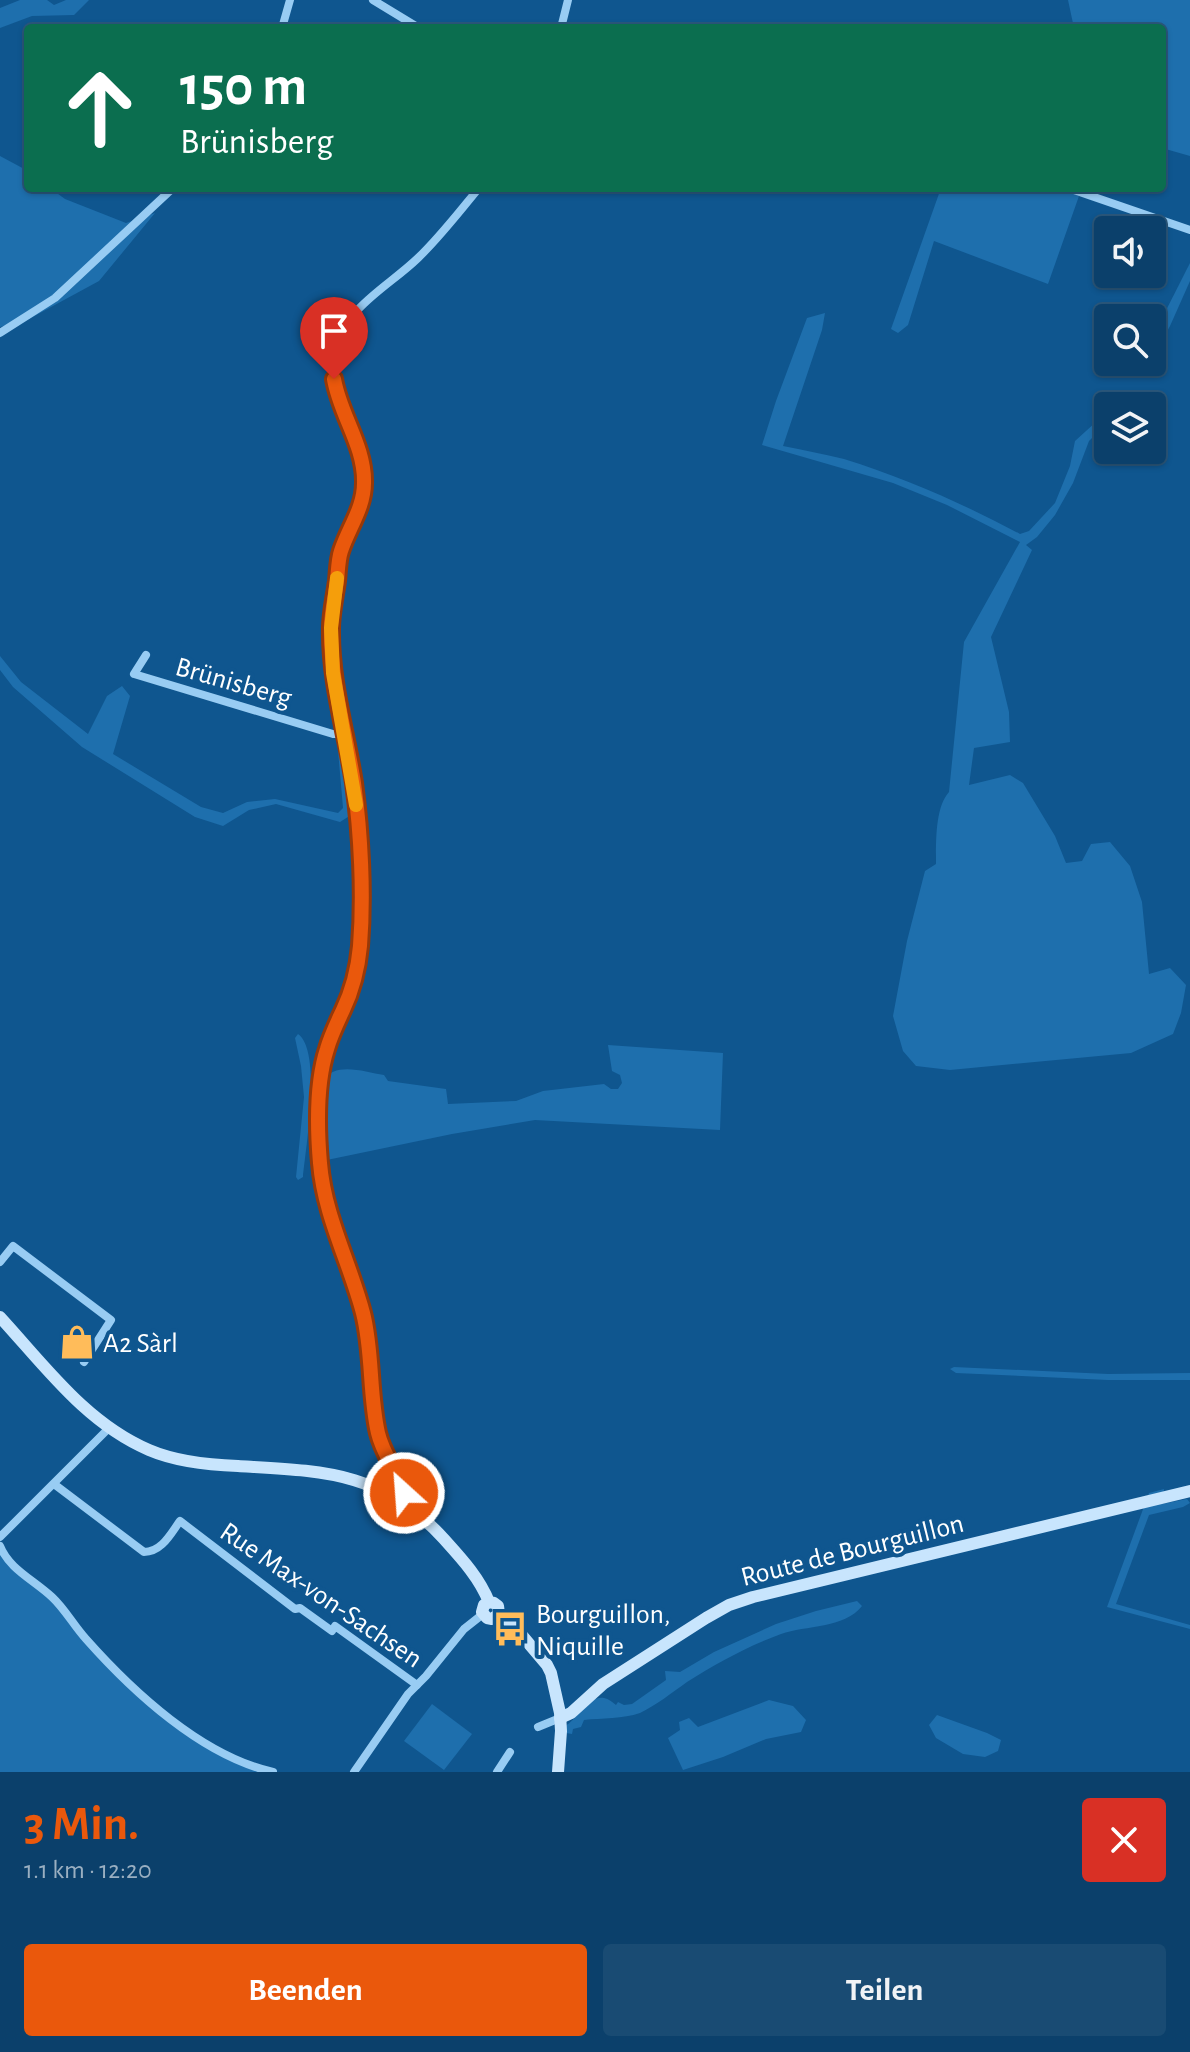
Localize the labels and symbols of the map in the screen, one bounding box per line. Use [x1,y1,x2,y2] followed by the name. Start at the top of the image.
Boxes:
[300,297,368,379] pin
[172,653,295,713] street label: Brünisberg
[58,1323,96,1361] shop icon: A2 Sàrl
[103,1330,178,1358] place label: A2 Sàrl
[362,1451,446,1535] position arrow
[738,1510,967,1592] street label: Route de Bourguillon
[215,1518,427,1674] street label: Rue Max-von-Sachsen
[536,1601,670,1661] place label: Bourguillon, Niquille
[491,1610,529,1648] bus stop icon: Bourguillon, Niquille

